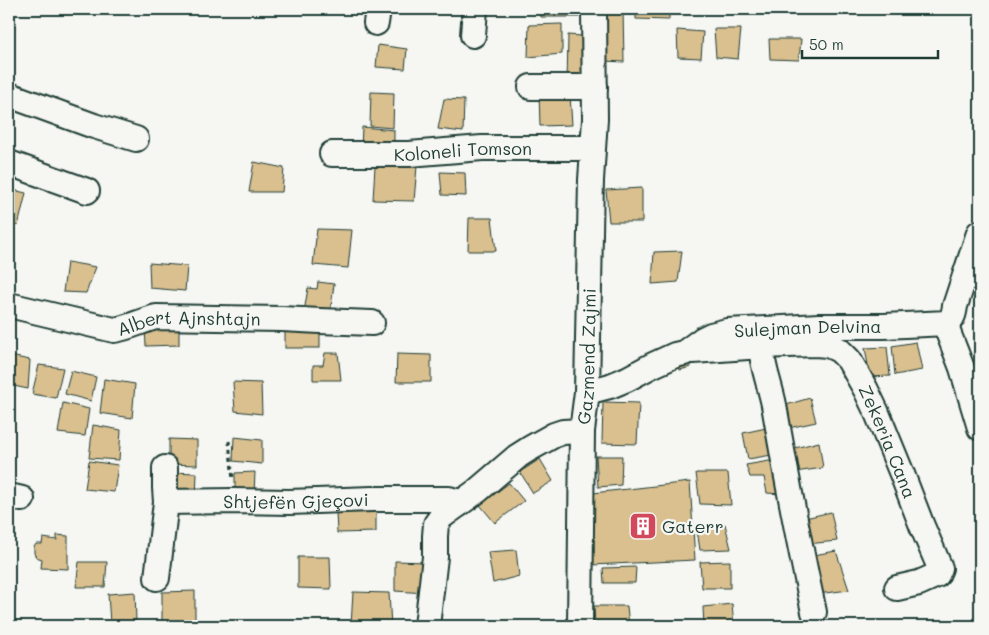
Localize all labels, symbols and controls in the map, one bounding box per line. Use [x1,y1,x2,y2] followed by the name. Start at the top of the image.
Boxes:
[802,28,938,60] scale bar
[809,34,844,54] text: 50 m
[394,136,532,166] street label: Koloneli Tomson
[571,288,601,426] street label: Gazmend Zajmi
[114,305,261,341] street label: Albert Ajnshtajn
[734,314,881,343] street label: Sulejman Delvina
[853,381,922,502] street label: Zekeria Cana
[223,487,369,514] street label: Shtjefën Gjeçovi
[628,511,658,541] building icon: Gaterr
[662,514,724,538] place label: Gaterr

